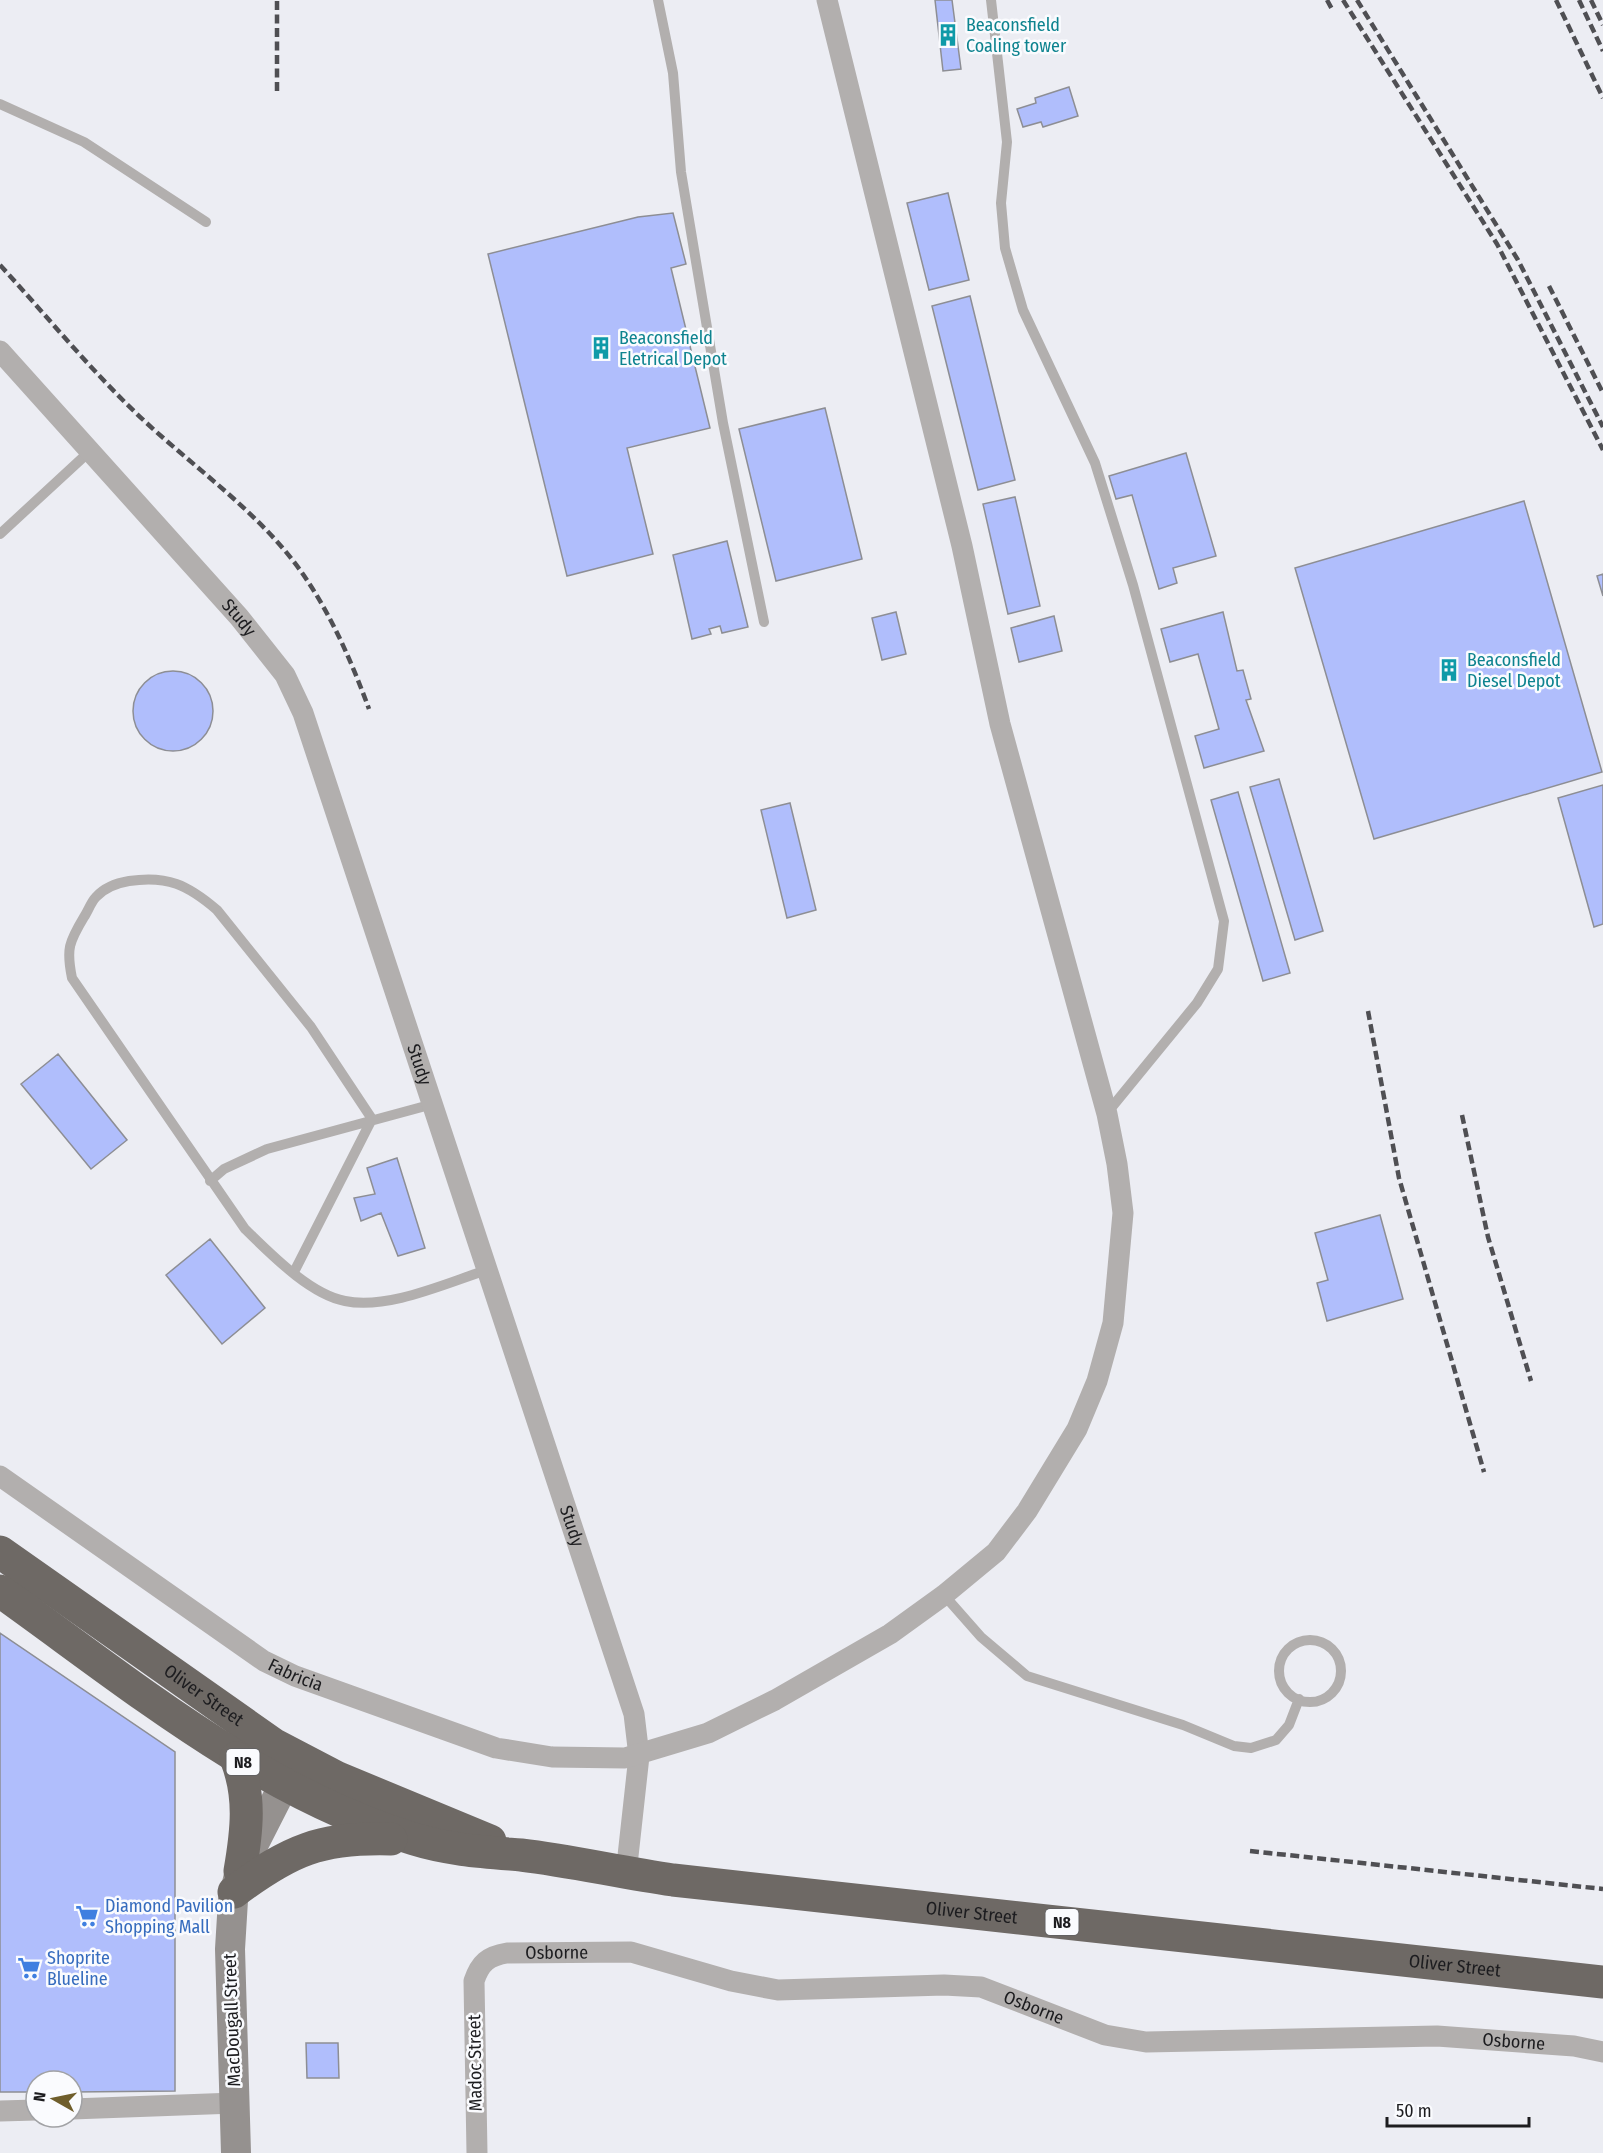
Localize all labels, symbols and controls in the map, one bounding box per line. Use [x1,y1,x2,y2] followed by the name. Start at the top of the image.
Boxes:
[966,14,1067,57] place label: Beaconsfield Coaling tower
[935,22,961,48] building icon: Beaconsfield Coaling tower
[619,327,727,370] place label: Beaconsfield Eletrical Depot
[588,335,614,361] building icon: Beaconsfield Eletrical Depot
[217,594,261,641] street label: Study
[1467,649,1561,692] place label: Beaconsfield Diesel Depot
[1436,657,1462,683] building icon: Beaconsfield Diesel Depot
[402,1041,436,1088] street label: Study
[555,1503,589,1549] street label: Study
[265,1654,326,1696] street label: Fabricia
[160,1660,248,1731] street label: Oliver Street
[226,1749,260,1775] road number: N8
[105,1895,233,1938] place label: Diamond Pavilion Shopping Mall
[925,1897,1019,1929] street label: Oliver Street
[74,1903,100,1929] supermarket icon: Diamond Pavilion Shopping Mall
[1046,1909,1078,1935] road number: N8
[525,1941,588,1964] street label: Osborne
[47,1947,110,1990] place label: Shoprite Blueline
[1408,1950,1502,1982] street label: Oliver Street
[219,1953,245,2087] street label: MacDougall Street
[16,1955,42,1981] supermarket icon: Shoprite Blueline
[1001,1986,1067,2029] street label: Osborne
[463,2014,487,2112] street label: Madoc Street
[1482,2028,1546,2055] street label: Osborne
[24,2069,84,2129] north arrow
[1387,2090,1530,2128] scale bar
[30,2091,50,2103] text: N
[1396,2100,1432,2122] text: 50 m

